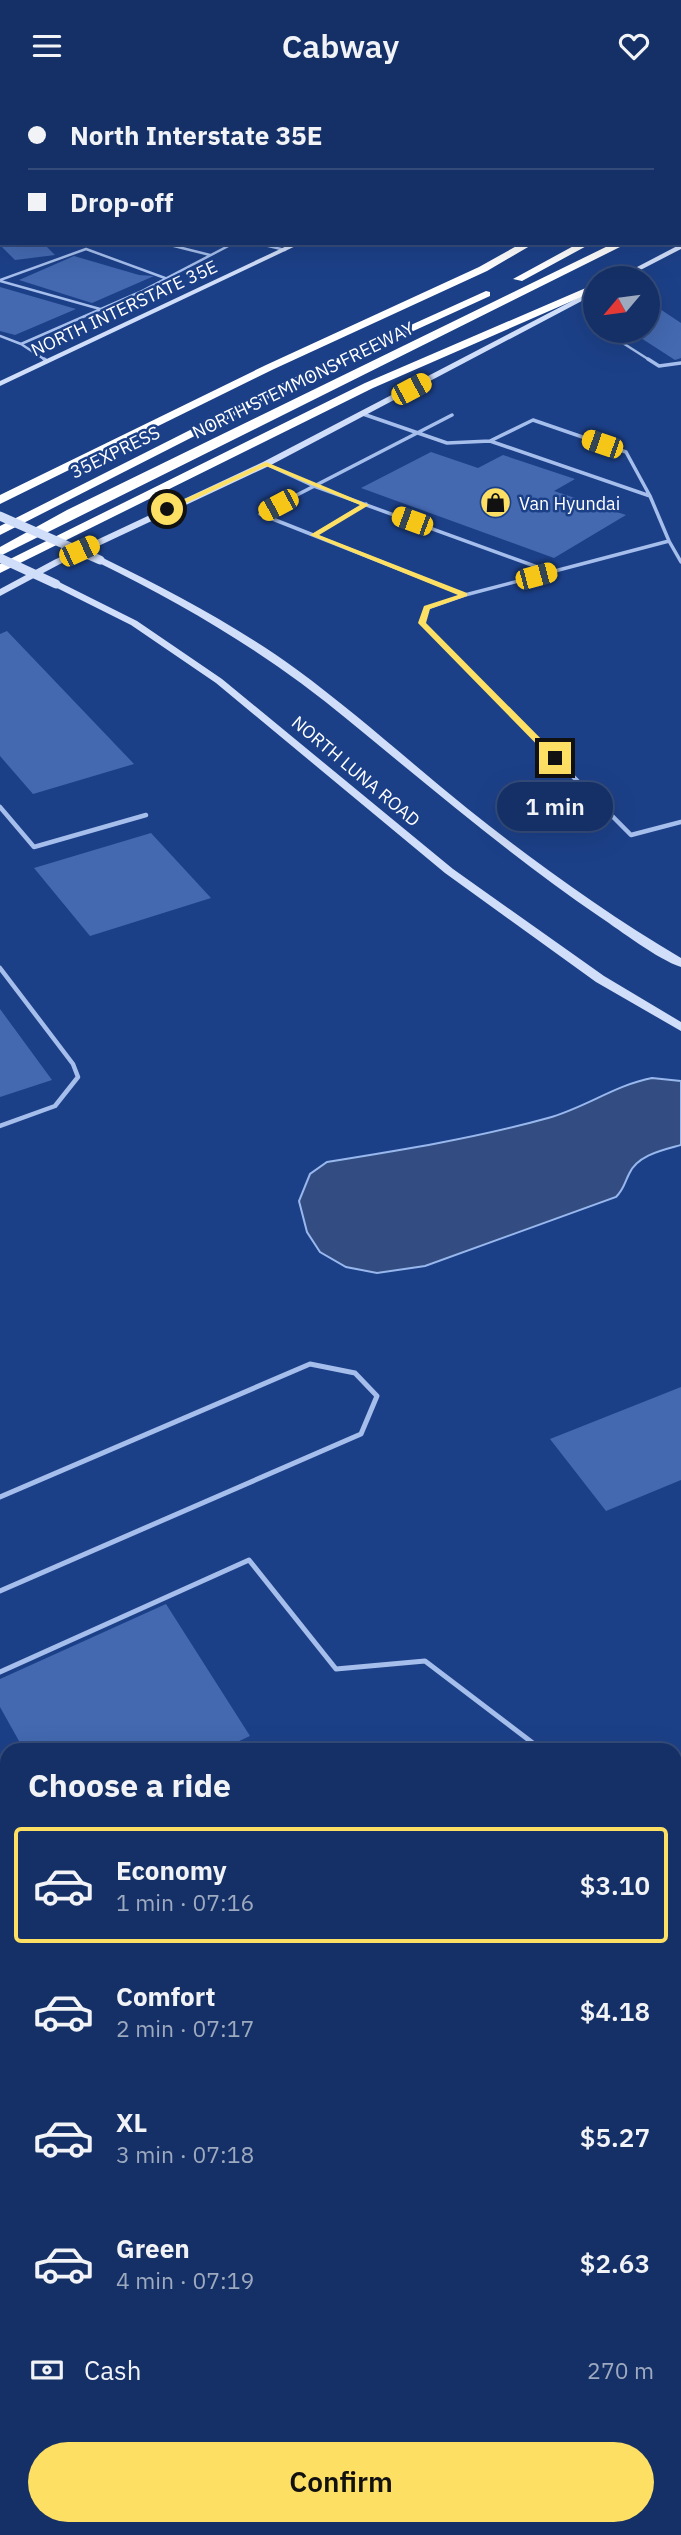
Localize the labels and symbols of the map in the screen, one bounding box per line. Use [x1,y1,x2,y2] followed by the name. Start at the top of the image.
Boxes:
[27,255,221,361] street label: NORTH INTERSTATE 35E
[583,266,660,343] north arrow
[188,316,418,444] street label: NORTH STEMMONS FREEWAY
[388,370,435,408] car
[66,420,164,484] street label: 35EXPRESS
[579,427,626,461] car
[255,486,302,524] car
[479,486,513,520] shop icon: Van Hyundai
[519,492,620,515] place label: Van Hyundai
[151,493,183,525] route start
[389,504,436,538] car
[56,533,103,569] car
[513,560,560,592] car
[287,711,425,831] street label: NORTH LUNA ROAD
[539,742,571,774] route end
[497,783,613,831] callout: 1 min

